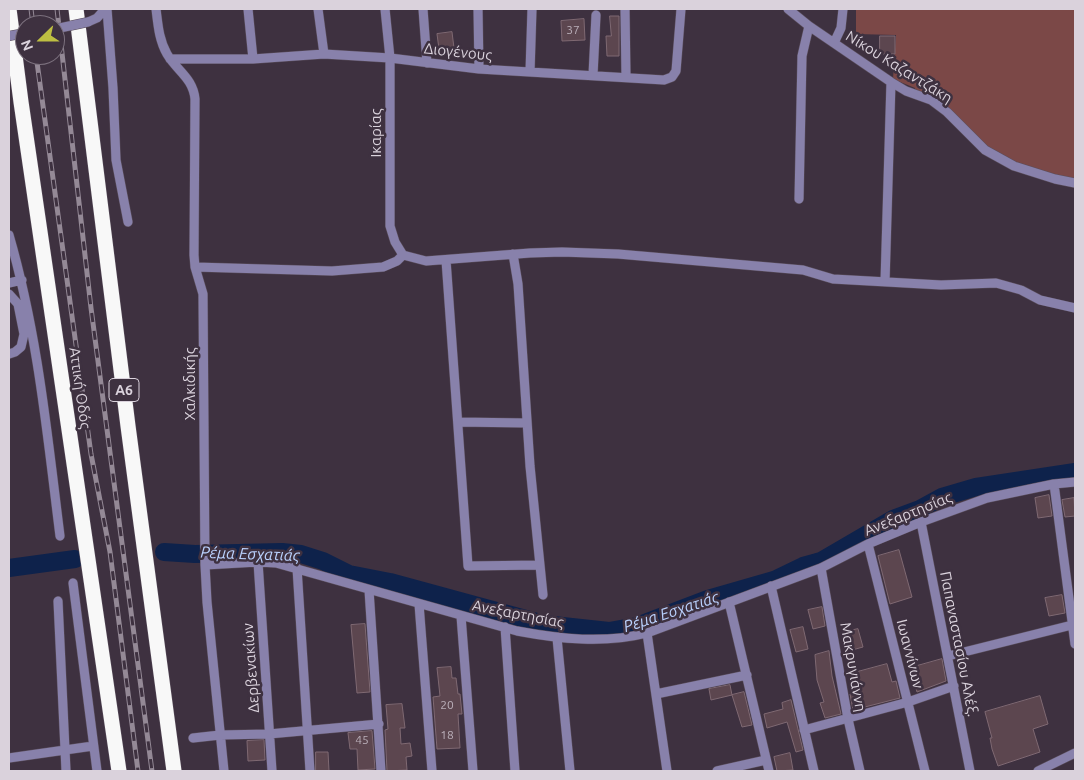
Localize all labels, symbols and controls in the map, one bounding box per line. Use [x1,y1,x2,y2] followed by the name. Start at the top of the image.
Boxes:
[15,15,65,65] north arrow
[566,23,580,37] house number: 37
[842,27,956,107] street label: Νίκου Καζαντζάκη
[18,37,36,53] text: N
[423,39,493,65] street label: Διογένους
[367,109,385,157] street label: Ικαρίας
[65,346,95,430] street label: Αττική Οδός
[181,347,199,421] street label: Χαλκιδικής
[109,378,139,402] road number: Α6
[862,488,954,540] street label: Ανεξαρτησίας
[200,543,300,565] water label: Ρέμα Εσχατιάς
[936,570,982,718] street label: Παπαναστασίου Αλέξ.
[621,588,721,636] water label: Ρέμα Εσχατιάς
[471,596,565,632] street label: Ανεξαρτησίας
[893,617,927,691] street label: Ιωαννίνων
[836,621,870,713] street label: Μακρυγιάννη
[239,622,263,714] street label: Δερβενακίων
[440,698,454,712] house number: 20
[440,728,454,742] house number: 18
[355,733,369,747] house number: 45

